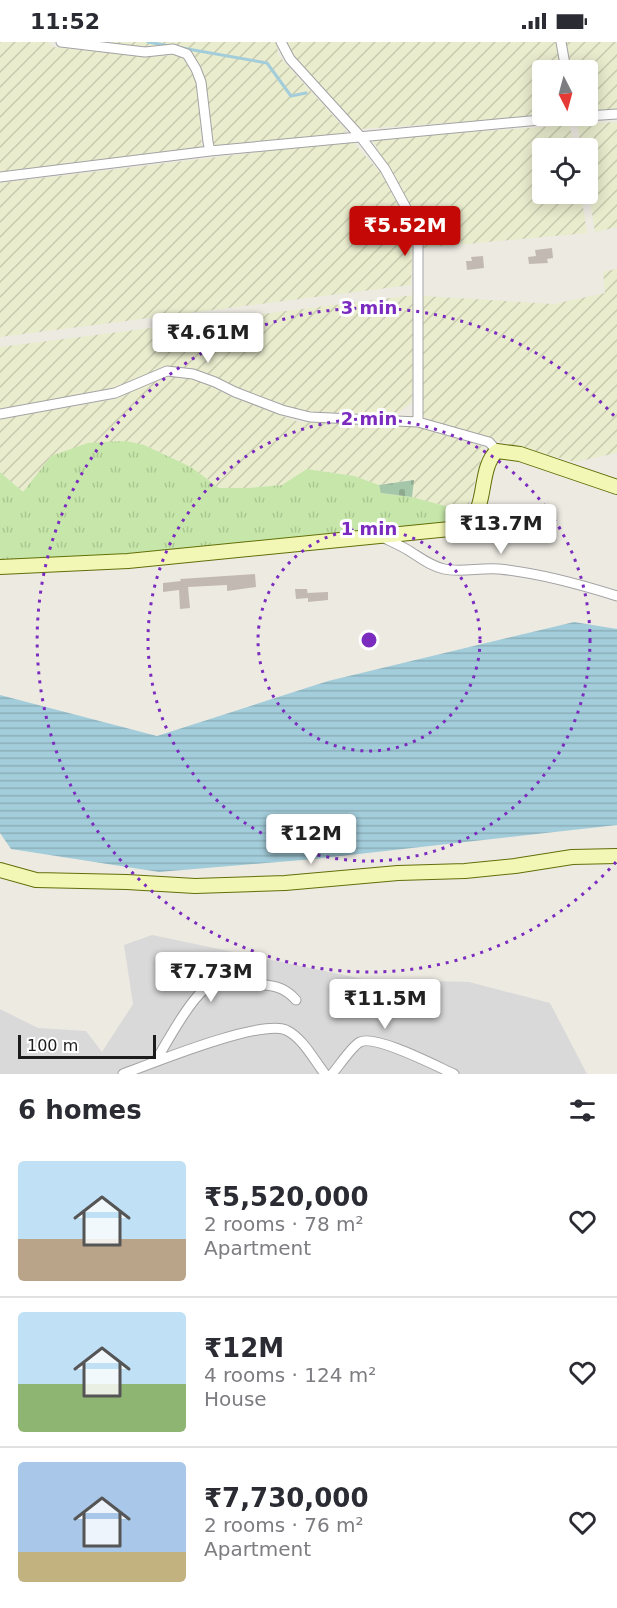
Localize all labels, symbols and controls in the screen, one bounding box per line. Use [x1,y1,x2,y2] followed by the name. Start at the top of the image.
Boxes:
[30,9,100,34] text: 11:52
[532,60,598,126] north arrow
[532,60,598,204] map controls
[532,138,598,204] button: locate
[356,206,454,257] pin: ₹5.52M
[363,213,447,237] text: ₹5.52M
[341,297,397,318] text: 3 min
[159,313,257,364] pin: ₹4.61M
[166,320,250,344] text: ₹4.61M
[341,408,397,429] text: 2 min
[452,504,550,555] pin: ₹13.7M
[459,511,543,535] text: ₹13.7M
[341,518,397,539] text: 1 min
[359,630,379,650] centre of rings
[275,814,347,865] pin: ₹12M
[280,821,342,845] text: ₹12M
[162,952,260,1003] pin: ₹7.73M
[169,959,253,983] text: ₹7.73M
[336,979,434,1030] pin: ₹11.5M
[343,986,427,1010] text: ₹11.5M
[18,1032,156,1060] scale bar
[27,1036,78,1055] text: 100 m
[566,1094,599,1127] icon: filters
[18,1095,142,1125] text: 6 homes
[204,1182,368,1212] text: ₹5,520,000
[66,1185,138,1257] icon: home
[566,1205,599,1238] icon: heart
[204,1212,364,1236] text: 2 rooms · 78 m²
[204,1236,311,1260] text: Apartment
[204,1333,284,1363] text: ₹12M
[66,1336,138,1408] icon: home
[566,1356,599,1389] icon: heart
[204,1363,376,1387] text: 4 rooms · 124 m²
[204,1387,267,1411] text: House
[204,1483,368,1513] text: ₹7,730,000
[66,1486,138,1558] icon: home
[566,1506,599,1539] icon: heart
[204,1513,364,1537] text: 2 rooms · 76 m²
[204,1537,311,1561] text: Apartment

